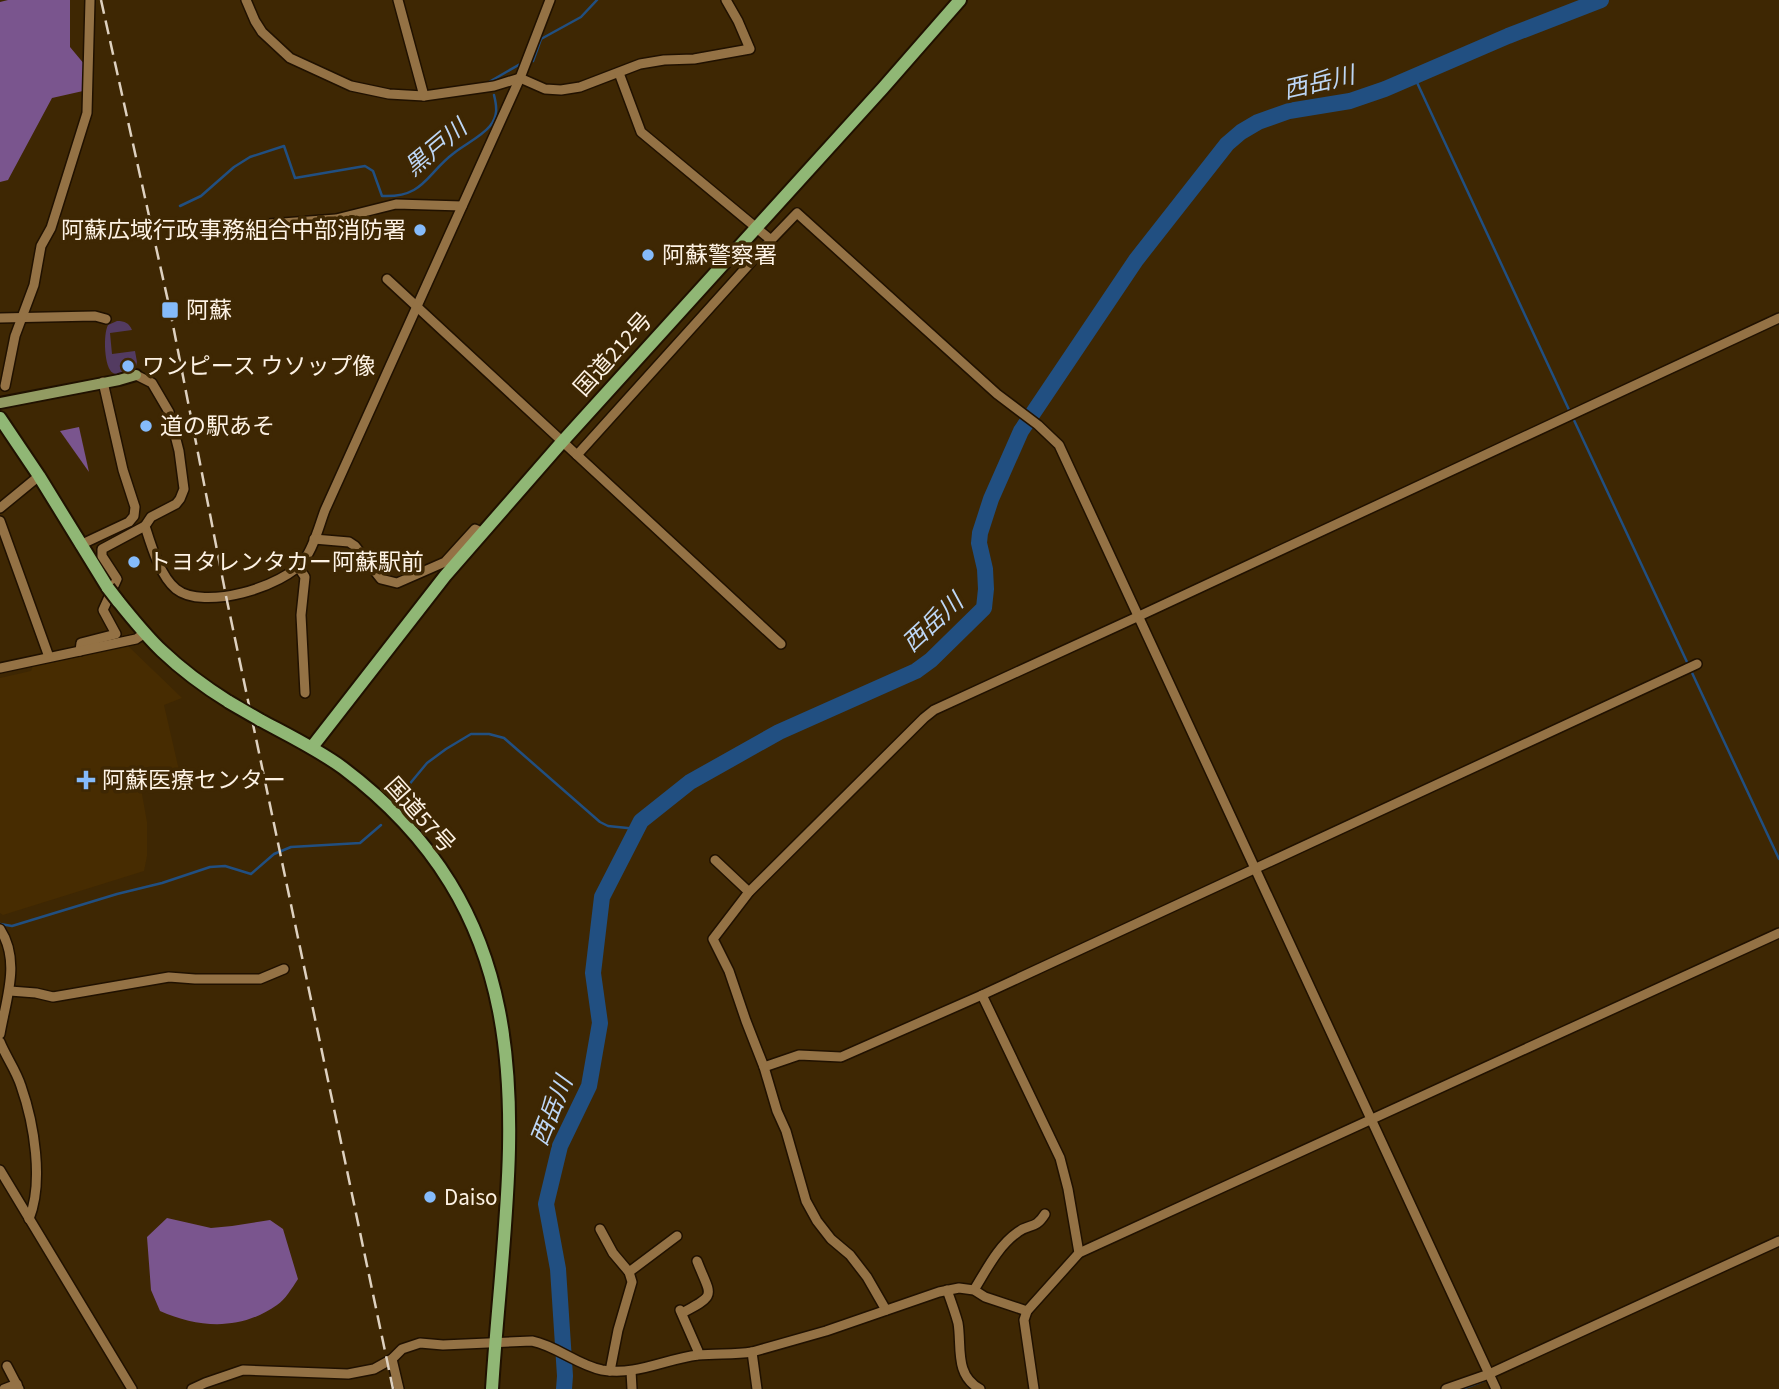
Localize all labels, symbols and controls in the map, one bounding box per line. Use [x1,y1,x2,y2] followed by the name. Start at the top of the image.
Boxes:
[1280,57,1361,108] water label: 西岳川
[397,110,477,185] water label: 黒戸川
[61,214,406,247] place label: 阿蘇広域行政事務組合中部消防署
[412,222,428,238] marker: 阿蘇広域行政事務組合中部消防署
[662,239,777,272] place label: 阿蘇警察署
[640,247,656,263] marker: 阿蘇警察署
[186,294,232,327] place label: 阿蘇
[160,300,180,320] marker: 阿蘇
[566,305,660,403] street label: 国道212号
[142,350,375,383] place label: ワンピース ウソップ像
[120,358,136,374] marker: ワンピース ウソップ像
[160,410,275,443] place label: 道の駅あそ
[138,418,154,434] marker: 道の駅あそ
[148,546,424,579] place label: トヨタレンタカー阿蘇駅前
[126,554,142,570] marker: トヨタレンタカー阿蘇駅前
[895,584,973,660] water label: 西岳川
[102,764,286,797] place label: 阿蘇医療センター
[76,770,96,790] marker: 阿蘇医療センター
[377,770,463,860] street label: 国道57号
[522,1068,583,1151] water label: 西岳川
[444,1181,498,1214] place label: Daiso
[422,1189,438,1205] marker: Daiso

